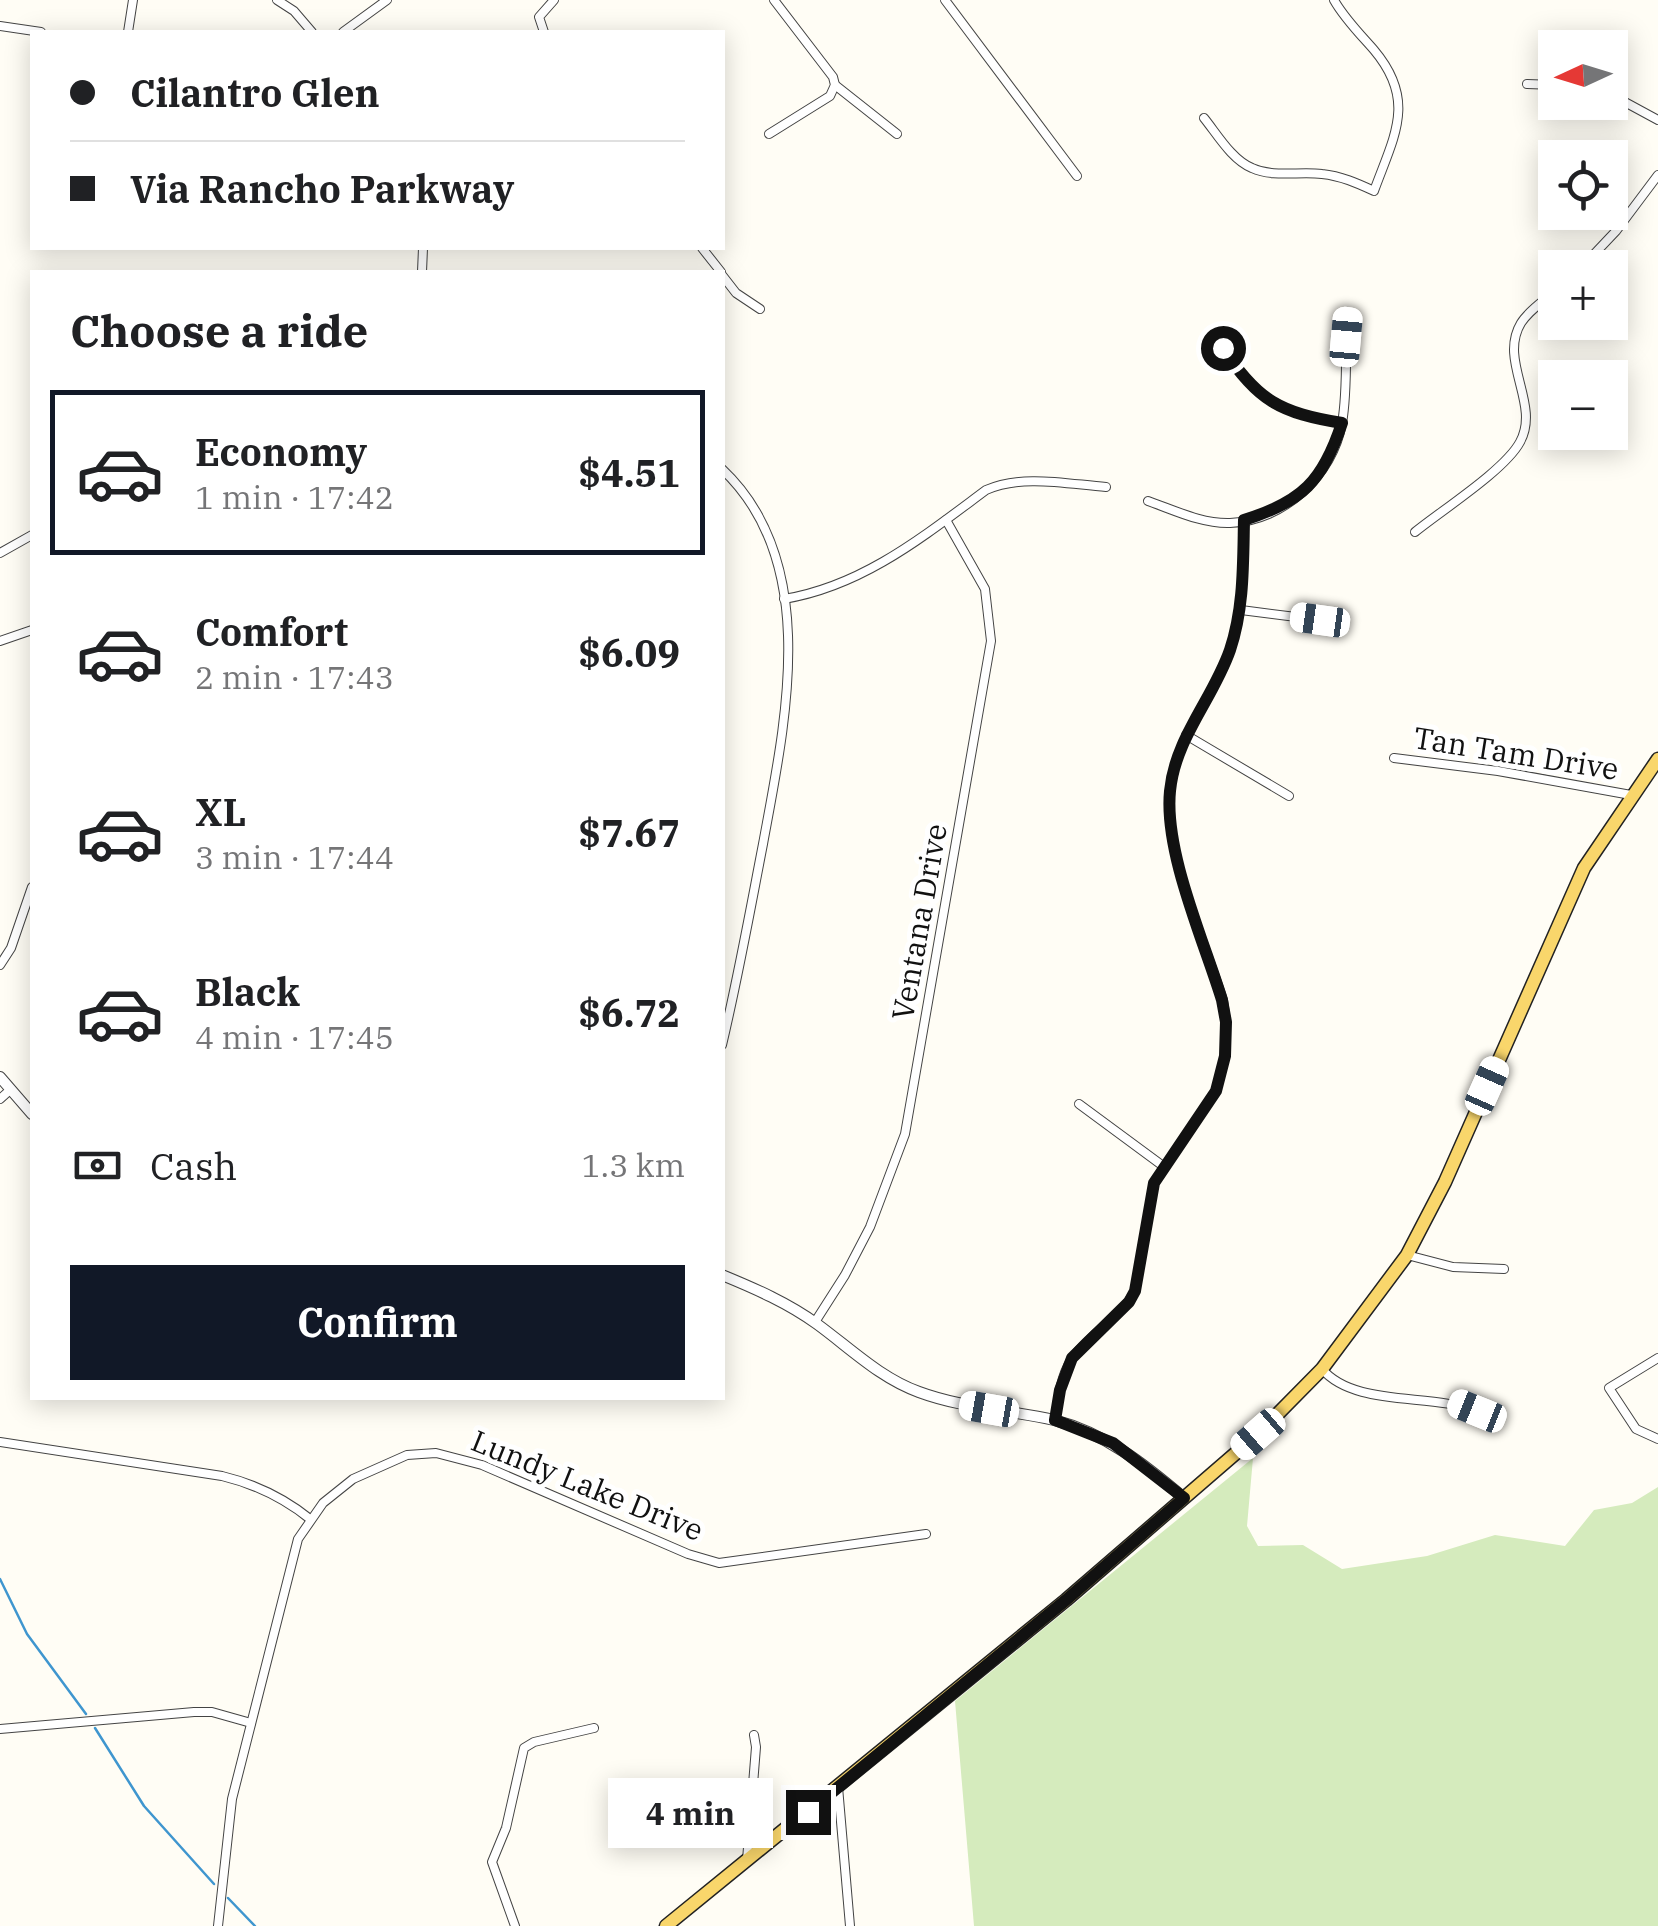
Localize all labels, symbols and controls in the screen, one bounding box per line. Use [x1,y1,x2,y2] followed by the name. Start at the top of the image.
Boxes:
[1538,30,1628,120] north arrow
[1538,30,1628,450] map controls
[130,68,380,117] text: Cilantro Glen
[1538,140,1628,230] button: locate
[130,164,515,213] text: Via Rancho Parkway
[1538,250,1628,340] button: +
[70,301,368,359] text: Choose a ride
[1328,306,1364,368] car
[1201,326,1246,371] route start
[1538,360,1628,450] button: −
[195,427,367,476] text: Economy
[75,428,165,518] icon: car
[578,448,680,497] text: $4.51
[195,476,394,518] text: 1 min · 17:42
[1288,601,1352,639] car
[195,607,348,656] text: Comfort
[75,608,165,698] icon: car
[578,628,680,677] text: $6.09
[195,656,394,698] text: 2 min · 17:43
[1411,717,1621,788] street label: Tan Tam Drive
[195,787,246,836] text: XL
[75,788,165,878] icon: car
[578,808,680,857] text: $7.67
[882,820,955,1023] street label: Ventana Drive
[195,836,394,878] text: 3 min · 17:44
[195,967,300,1016] text: Black
[75,968,165,1058] icon: car
[578,988,680,1037] text: $6.72
[195,1016,394,1058] text: 4 min · 17:45
[1461,1052,1513,1120] car
[70,1138,125,1193] icon: cash
[150,1141,237,1190] text: Cash
[581,1144,685,1186] text: 1.3 km
[70,1265,685,1380] button: Confirm
[1444,1386,1510,1436] car
[957,1389,1021,1429] car
[1226,1403,1290,1465] car
[466,1420,709,1549] street label: Lundy Lake Drive
[608,1777,773,1847] callout: 4 min
[786,1790,831,1835] route end
[646,1792,735,1834] text: 4 min

